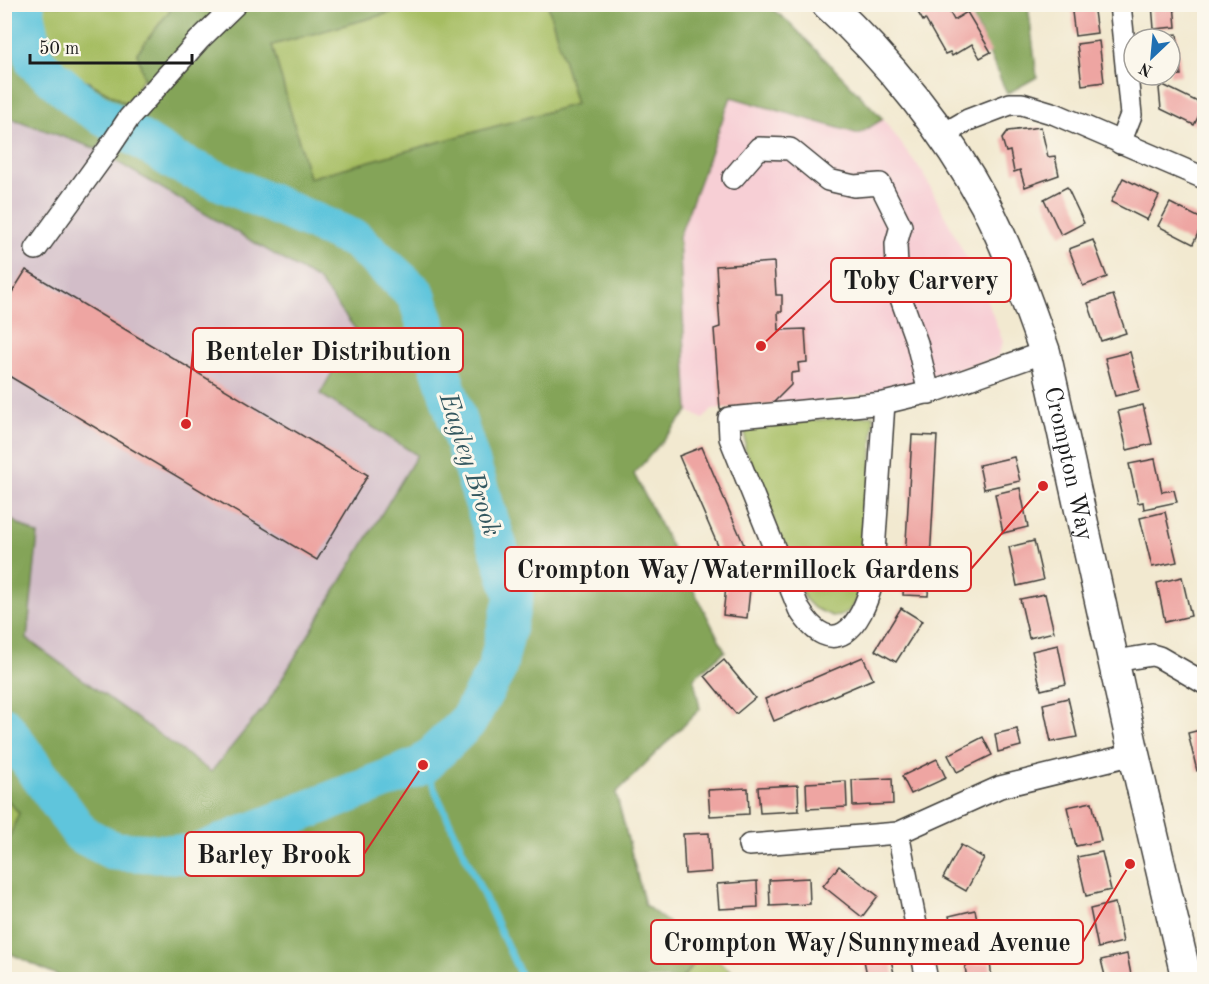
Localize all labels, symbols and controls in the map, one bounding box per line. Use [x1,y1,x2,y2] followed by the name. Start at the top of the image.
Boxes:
[30,27,192,65] scale bar
[1122,27,1182,87] north arrow
[39,40,79,58] text: 50 m
[1137,58,1155,79] text: N
[831,258,1011,302] callout: Toby Carvery
[843,269,999,295] text: Toby Carvery
[193,328,463,372] callout: Benteler Distribution
[205,340,451,366] text: Benteler Distribution
[1039,385,1096,544] street label: Crompton Way
[433,389,505,540] water label: Eagley Brook
[505,547,971,591] callout: Crompton Way/Watermillock Gardens
[517,558,959,584] text: Crompton Way/Watermillock Gardens
[185,832,364,876] callout: Barley Brook
[197,843,352,869] text: Barley Brook
[651,920,1083,964] callout: Crompton Way/Sunnymead Avenue
[663,931,1071,957] text: Crompton Way/Sunnymead Avenue

